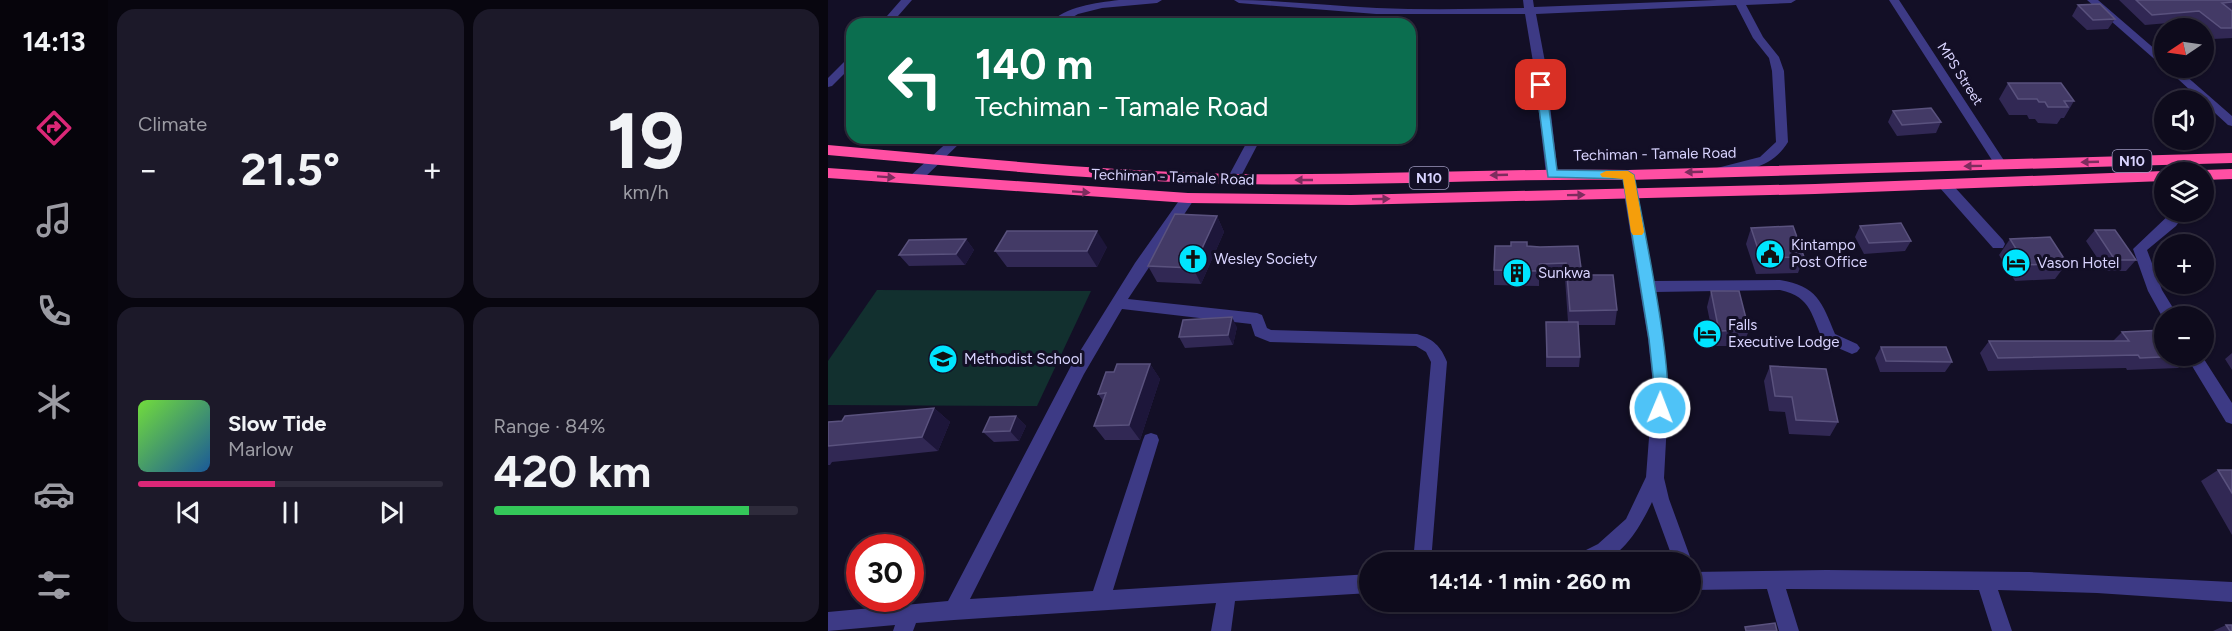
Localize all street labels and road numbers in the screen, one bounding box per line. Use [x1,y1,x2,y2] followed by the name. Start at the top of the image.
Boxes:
[1933,40,1987,108] street label: MPS Street
[1573,144,1737,164] street label: Techiman - Tamale Road
[2112,150,2152,172] road number: N10
[1091,165,1255,189] street label: Techiman - Tamale Road
[1410,167,1448,189] road number: N10

